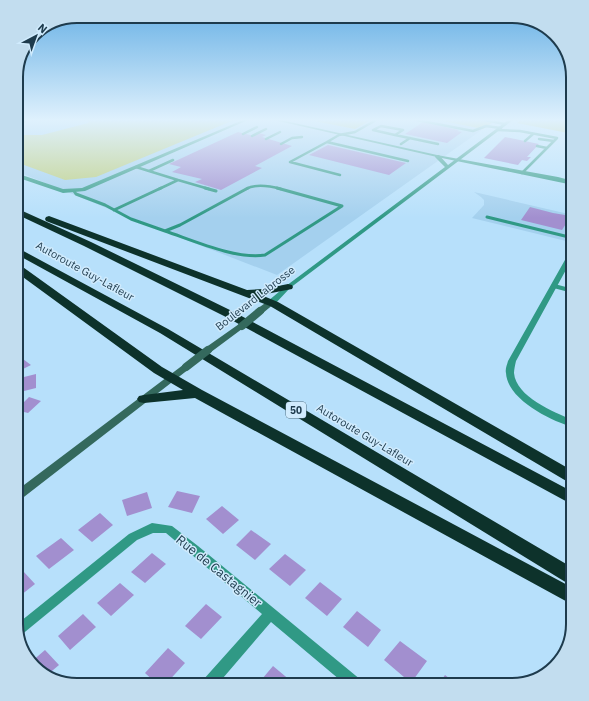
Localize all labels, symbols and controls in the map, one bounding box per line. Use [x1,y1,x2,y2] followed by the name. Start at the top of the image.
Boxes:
[16,16,56,56] north arrow
[35,21,50,36] text: N
[33,238,137,304] street label: Autoroute Guy-Lafleur
[212,263,298,333] street label: Boulevard Labrosse
[314,401,416,469] street label: Autoroute Guy-Lafleur
[286,402,306,418] road number: 50
[173,531,266,611] street label: Rue de Castagnier

